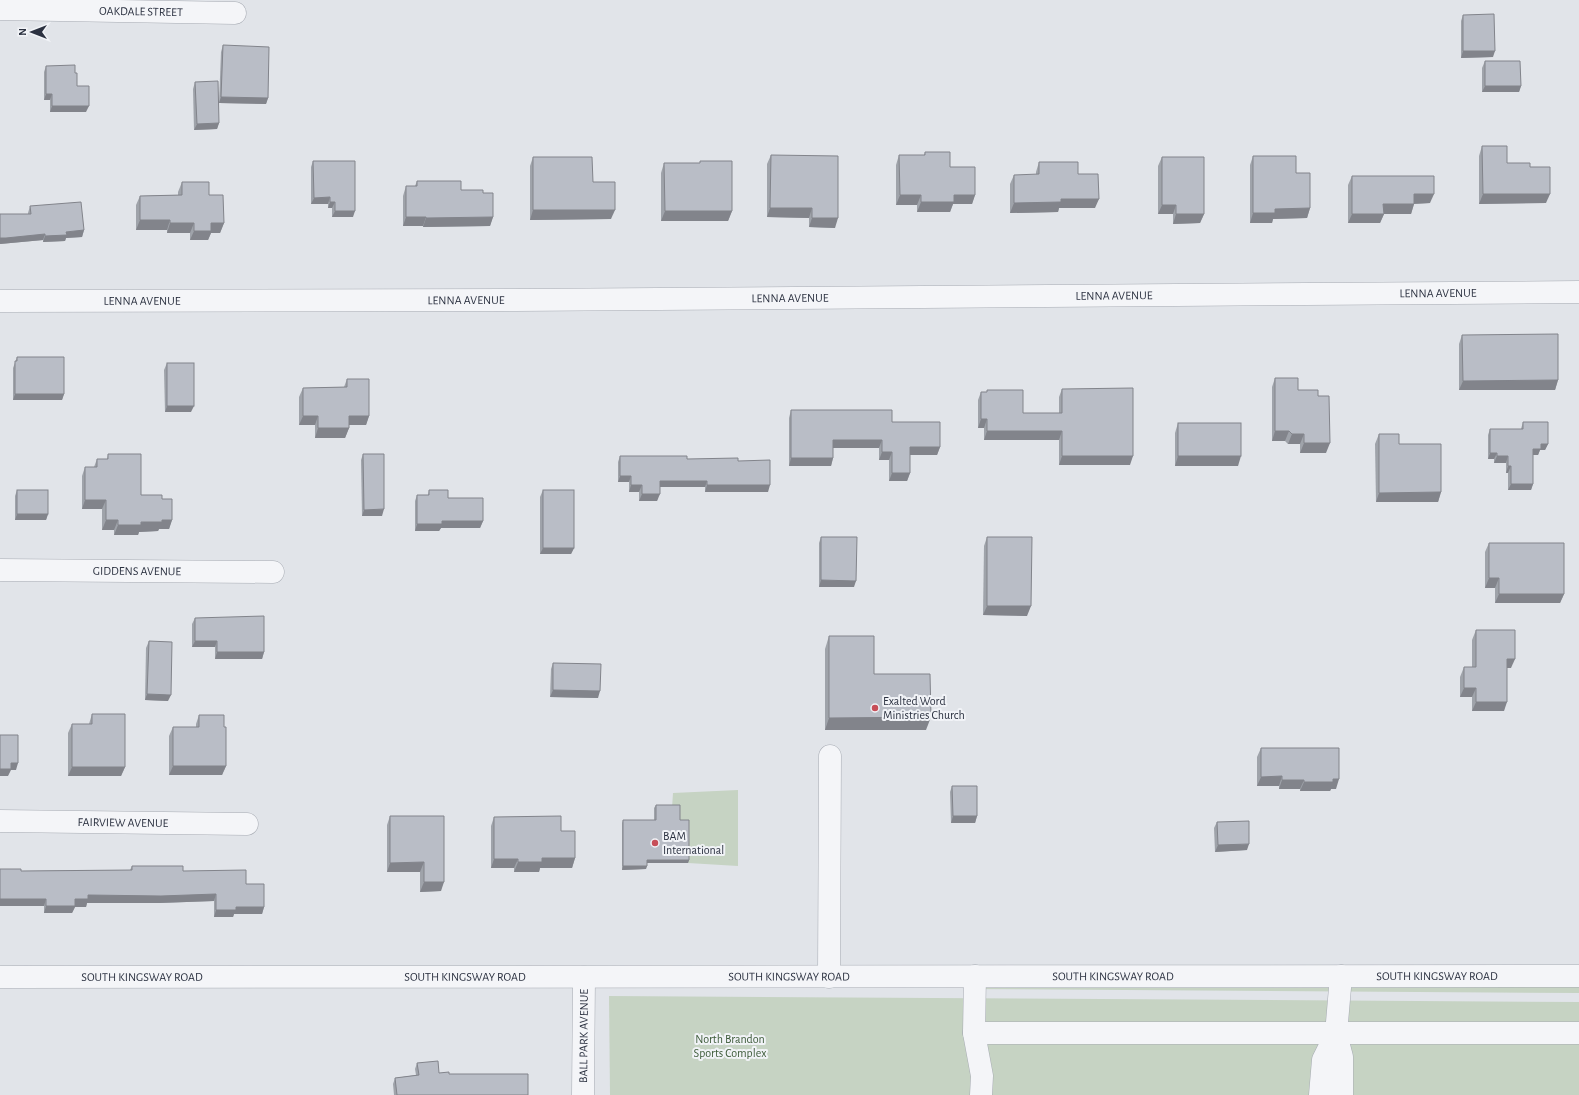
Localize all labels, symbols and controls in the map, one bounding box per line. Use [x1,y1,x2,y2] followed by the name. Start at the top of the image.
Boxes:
[99,5,183,18] street label: OAKDALE STREET
[12,12,52,52] north arrow
[17,28,28,36] text: N
[1399,287,1477,299] street label: LENNA AVENUE
[1075,289,1153,302] street label: LENNA AVENUE
[751,292,829,304] street label: LENNA AVENUE
[428,294,505,306] street label: LENNA AVENUE
[104,295,181,307] street label: LENNA AVENUE
[93,565,181,577] street label: GIDDENS AVENUE
[883,695,965,721] place label: Exalted Word Ministries Church
[870,703,880,713] marker: Exalted Word Ministries Church
[78,816,169,829] street label: FAIRVIEW AVENUE
[663,830,724,856] place label: BAM International
[650,838,660,848] marker: BAM International
[728,970,850,983] street label: SOUTH KINGSWAY ROAD
[1052,970,1174,982] street label: SOUTH KINGSWAY ROAD
[1376,970,1498,982] street label: SOUTH KINGSWAY ROAD
[81,971,203,983] street label: SOUTH KINGSWAY ROAD
[404,971,526,983] street label: SOUTH KINGSWAY ROAD
[577,989,590,1083] street label: BALL PARK AVENUE
[694,1033,766,1059] park label: North Brandon Sports Complex

